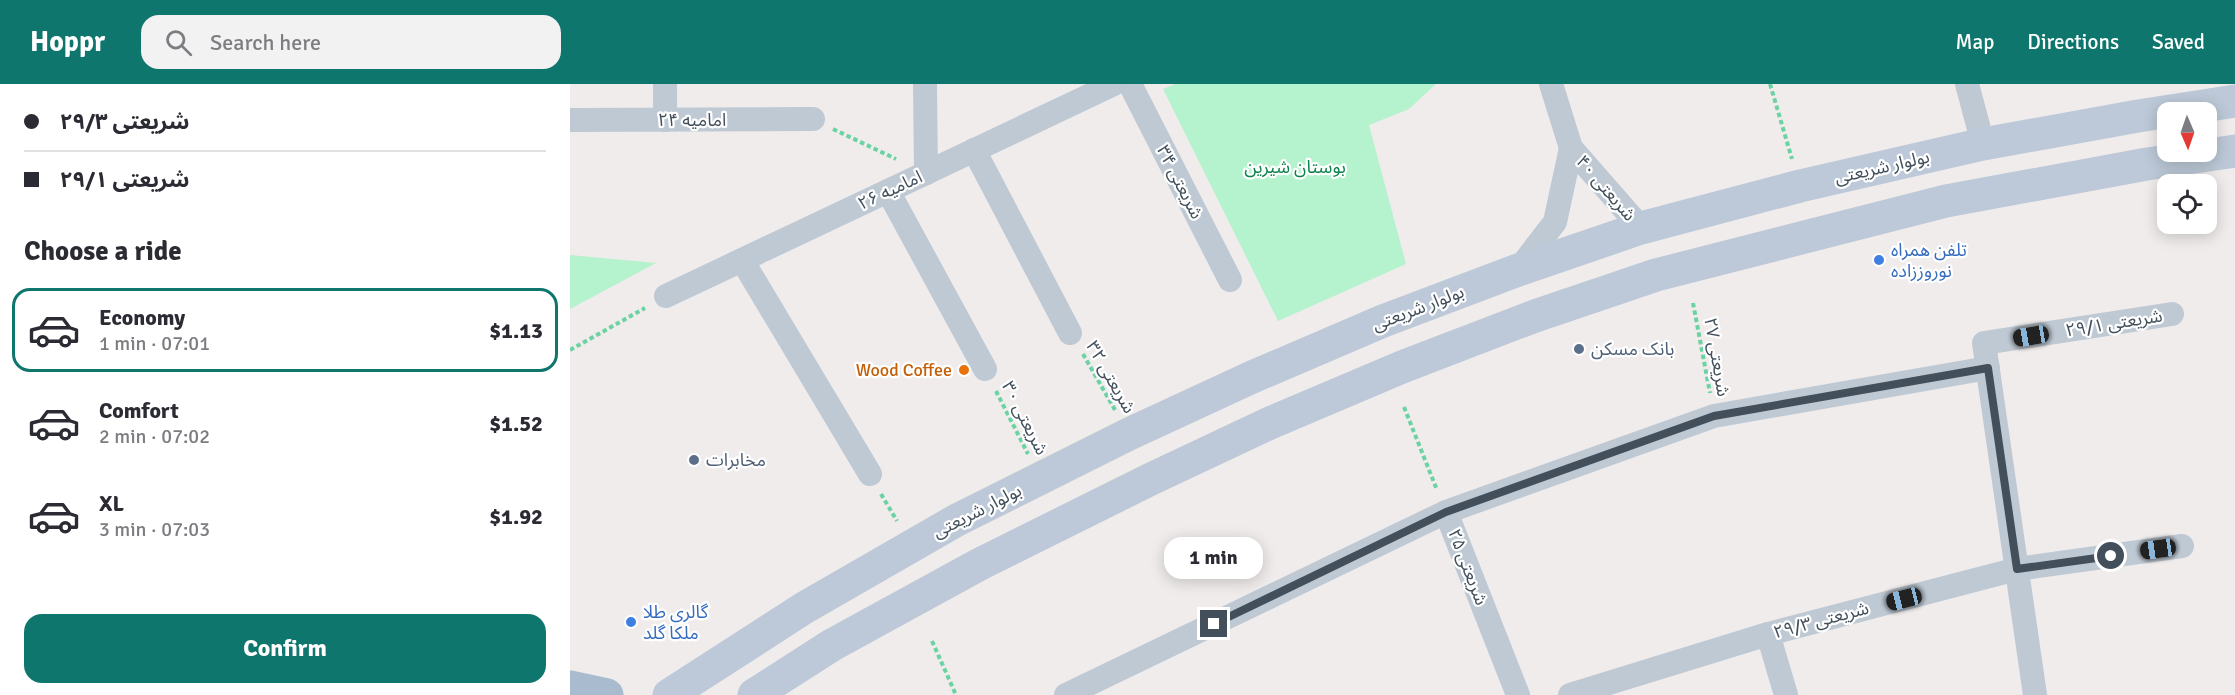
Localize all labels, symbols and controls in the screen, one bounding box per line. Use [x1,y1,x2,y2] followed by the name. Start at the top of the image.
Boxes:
[141,15,561,69] search box
[30,25,105,59] text: Hoppr
[162,26,195,59] icon: search
[210,29,321,56] text: Search here
[1956,29,1994,55] text: Map
[2027,29,2119,55] text: Directions
[2152,29,2205,55] text: Saved
[2157,102,2217,162] north arrow
[2157,102,2217,234] map controls
[60,108,189,135] text: شریعتی ۲۹/۳
[658,109,726,131] street label: امامیه ۲۴
[1152,141,1208,223] street label: شریعتی ۳۴
[1832,145,1932,189] street label: بولوار شریعتی
[1571,151,1641,225] street label: شریعتی ۴۰
[1244,156,1346,178] park label: بوستان شیرین
[60,166,189,193] text: شریعتی ۲۹/۱
[854,166,926,214] street label: امامیه ۲۶
[2157,174,2217,234] button: locate
[24,235,182,268] text: Choose a ride
[1891,239,1967,282] place label: تلفن همراه نوروززاده
[1872,253,1886,267] marker: تلفن همراه نوروززاده
[1369,280,1467,336] street label: بولوار شریعتی
[27,303,81,357] icon: car
[99,304,185,331] text: Economy
[2064,304,2164,342] street label: شریعتی ۲۹/۱
[1699,316,1735,398] street label: شریعتی ۲۷
[489,317,543,344] text: $1.13
[2012,324,2050,348] car
[99,331,210,356] text: 1 min · 07:01
[1081,337,1141,417] street label: شریعتی ۳۲
[1591,338,1674,360] place label: بانک مسکن
[1572,342,1586,356] marker: بانک مسکن
[856,359,952,381] place label: Wood Coffee
[957,363,971,377] marker: Wood Coffee
[997,377,1053,459] street label: شریعتی ۳۰
[27,396,81,450] icon: car
[99,397,179,424] text: Comfort
[489,410,543,437] text: $1.52
[99,424,210,449] text: 2 min · 07:02
[706,449,766,471] place label: مخابرات
[687,453,701,467] marker: مخابرات
[929,479,1025,543] street label: بولوار شریعتی
[27,489,81,543] icon: car
[99,490,124,517] text: XL
[489,503,543,530] text: $1.92
[99,517,210,542] text: 3 min · 07:03
[1443,526,1493,608] street label: شریعتی ۲۵
[1164,537,1264,579] callout: 1 min
[2139,538,2177,560] car
[2097,542,2124,569] route start
[1189,545,1238,570] text: 1 min
[1884,586,1924,612] car
[1771,597,1871,643] street label: شریعتی ۲۹/۳
[643,601,709,644] place label: گالری طلا ملکا گلد
[1200,610,1227,637] route end
[24,614,546,683] button: Confirm
[624,615,638,629] marker: گالری طلا ملکا گلد

